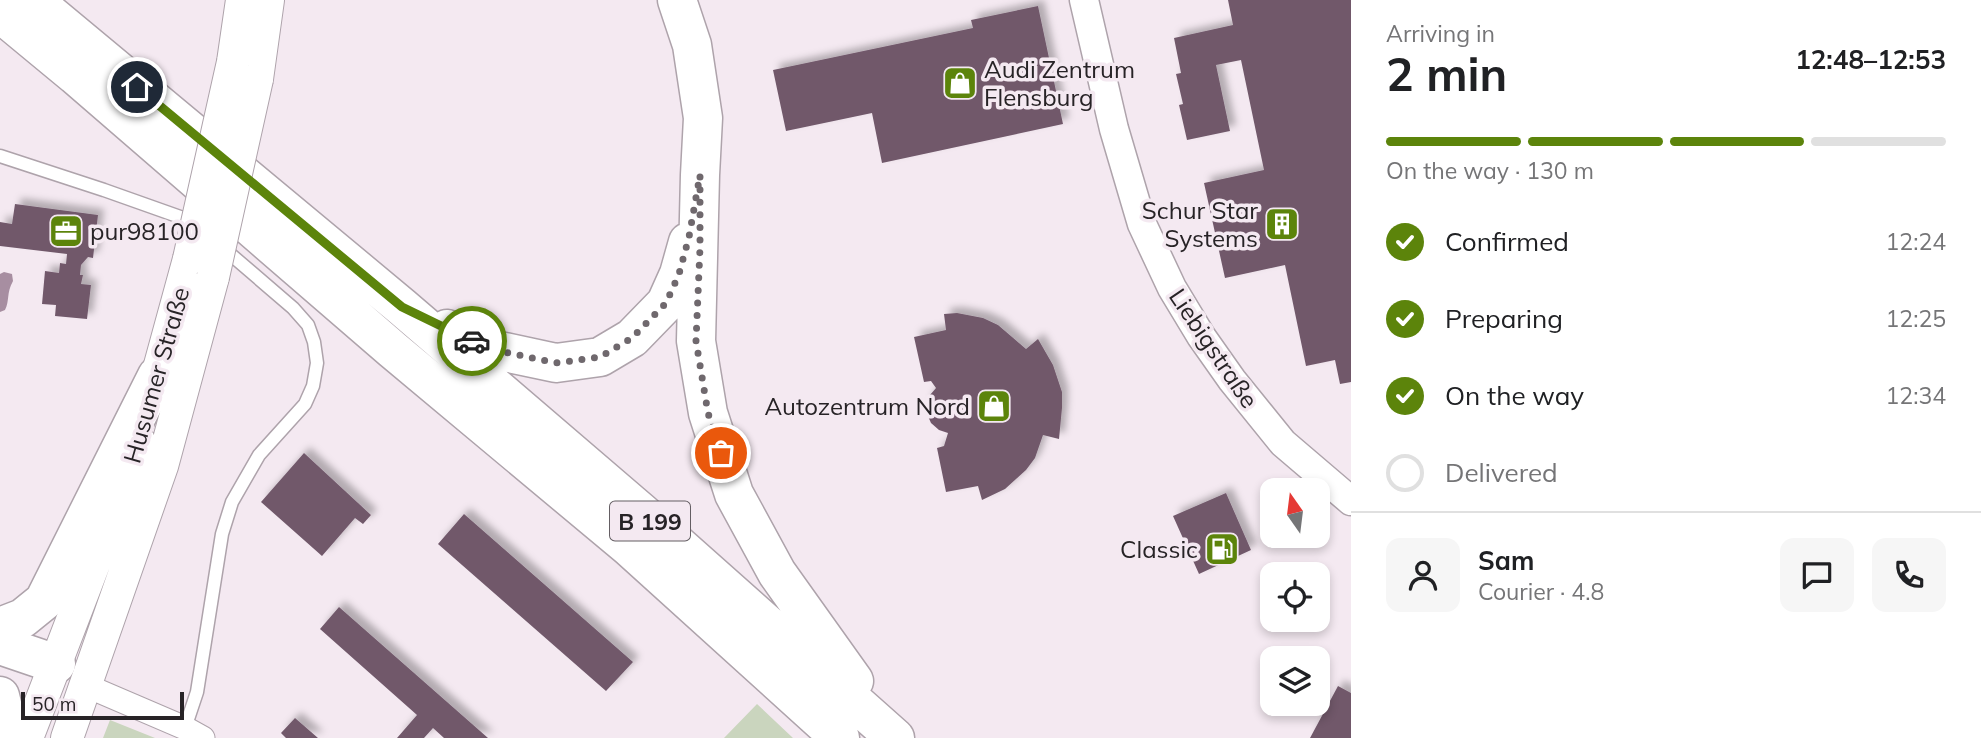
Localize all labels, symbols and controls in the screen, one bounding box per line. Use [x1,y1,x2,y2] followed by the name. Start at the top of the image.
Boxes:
[1386,19,1495,48] text: Arriving in
[1795,43,1946,76] text: 12:48–12:53
[1386,45,1507,103] text: 2 min
[984,54,1135,112] place label: Audi Zentrum Flensburg
[107,57,167,117] pin
[941,64,979,102] shop icon: Audi Zentrum Flensburg
[118,68,156,106] icon: home
[1386,156,1594,185] text: On the way · 130 m
[1142,195,1258,253] place label: Schur Star Systems
[1263,205,1301,243] building icon: Schur Star Systems
[47,212,85,250] office icon: pur98100
[90,216,199,246] place label: pur98100
[1386,223,1424,261] icon: check
[1445,225,1569,258] text: Confirmed
[1886,227,1946,256] text: 12:24
[1163,282,1265,414] street label: Liebigstraße
[117,284,195,466] street label: Husumer Straße
[1386,300,1424,338] icon: check
[1445,302,1563,335] text: Preparing
[1886,304,1946,333] text: 12:25
[437,306,507,376] courier
[453,322,491,360] icon: car
[1386,377,1424,415] icon: check
[1445,379,1584,412] text: On the way
[1886,381,1946,410] text: 12:34
[975,387,1013,425] shop icon: Autozentrum Nord
[764,391,970,421] place label: Autozentrum Nord
[691,423,751,483] pin
[702,434,740,472] icon: bag
[1445,456,1558,489] text: Delivered
[1260,478,1330,548] north arrow
[1260,478,1330,716] map controls
[610,502,690,540] road number: B 199
[1203,530,1241,568] fuel station icon: Classic
[1120,534,1198,564] place label: Classic
[1386,538,1460,612] button: person
[1780,538,1854,612] button: chat
[1872,538,1946,612] button: phone
[1478,544,1534,577] text: Sam
[1260,562,1330,632] button: locate
[1478,577,1604,606] text: Courier · 4.8
[1260,646,1330,716] button: layers
[21,689,184,721] scale bar
[32,692,76,716] text: 50 m

